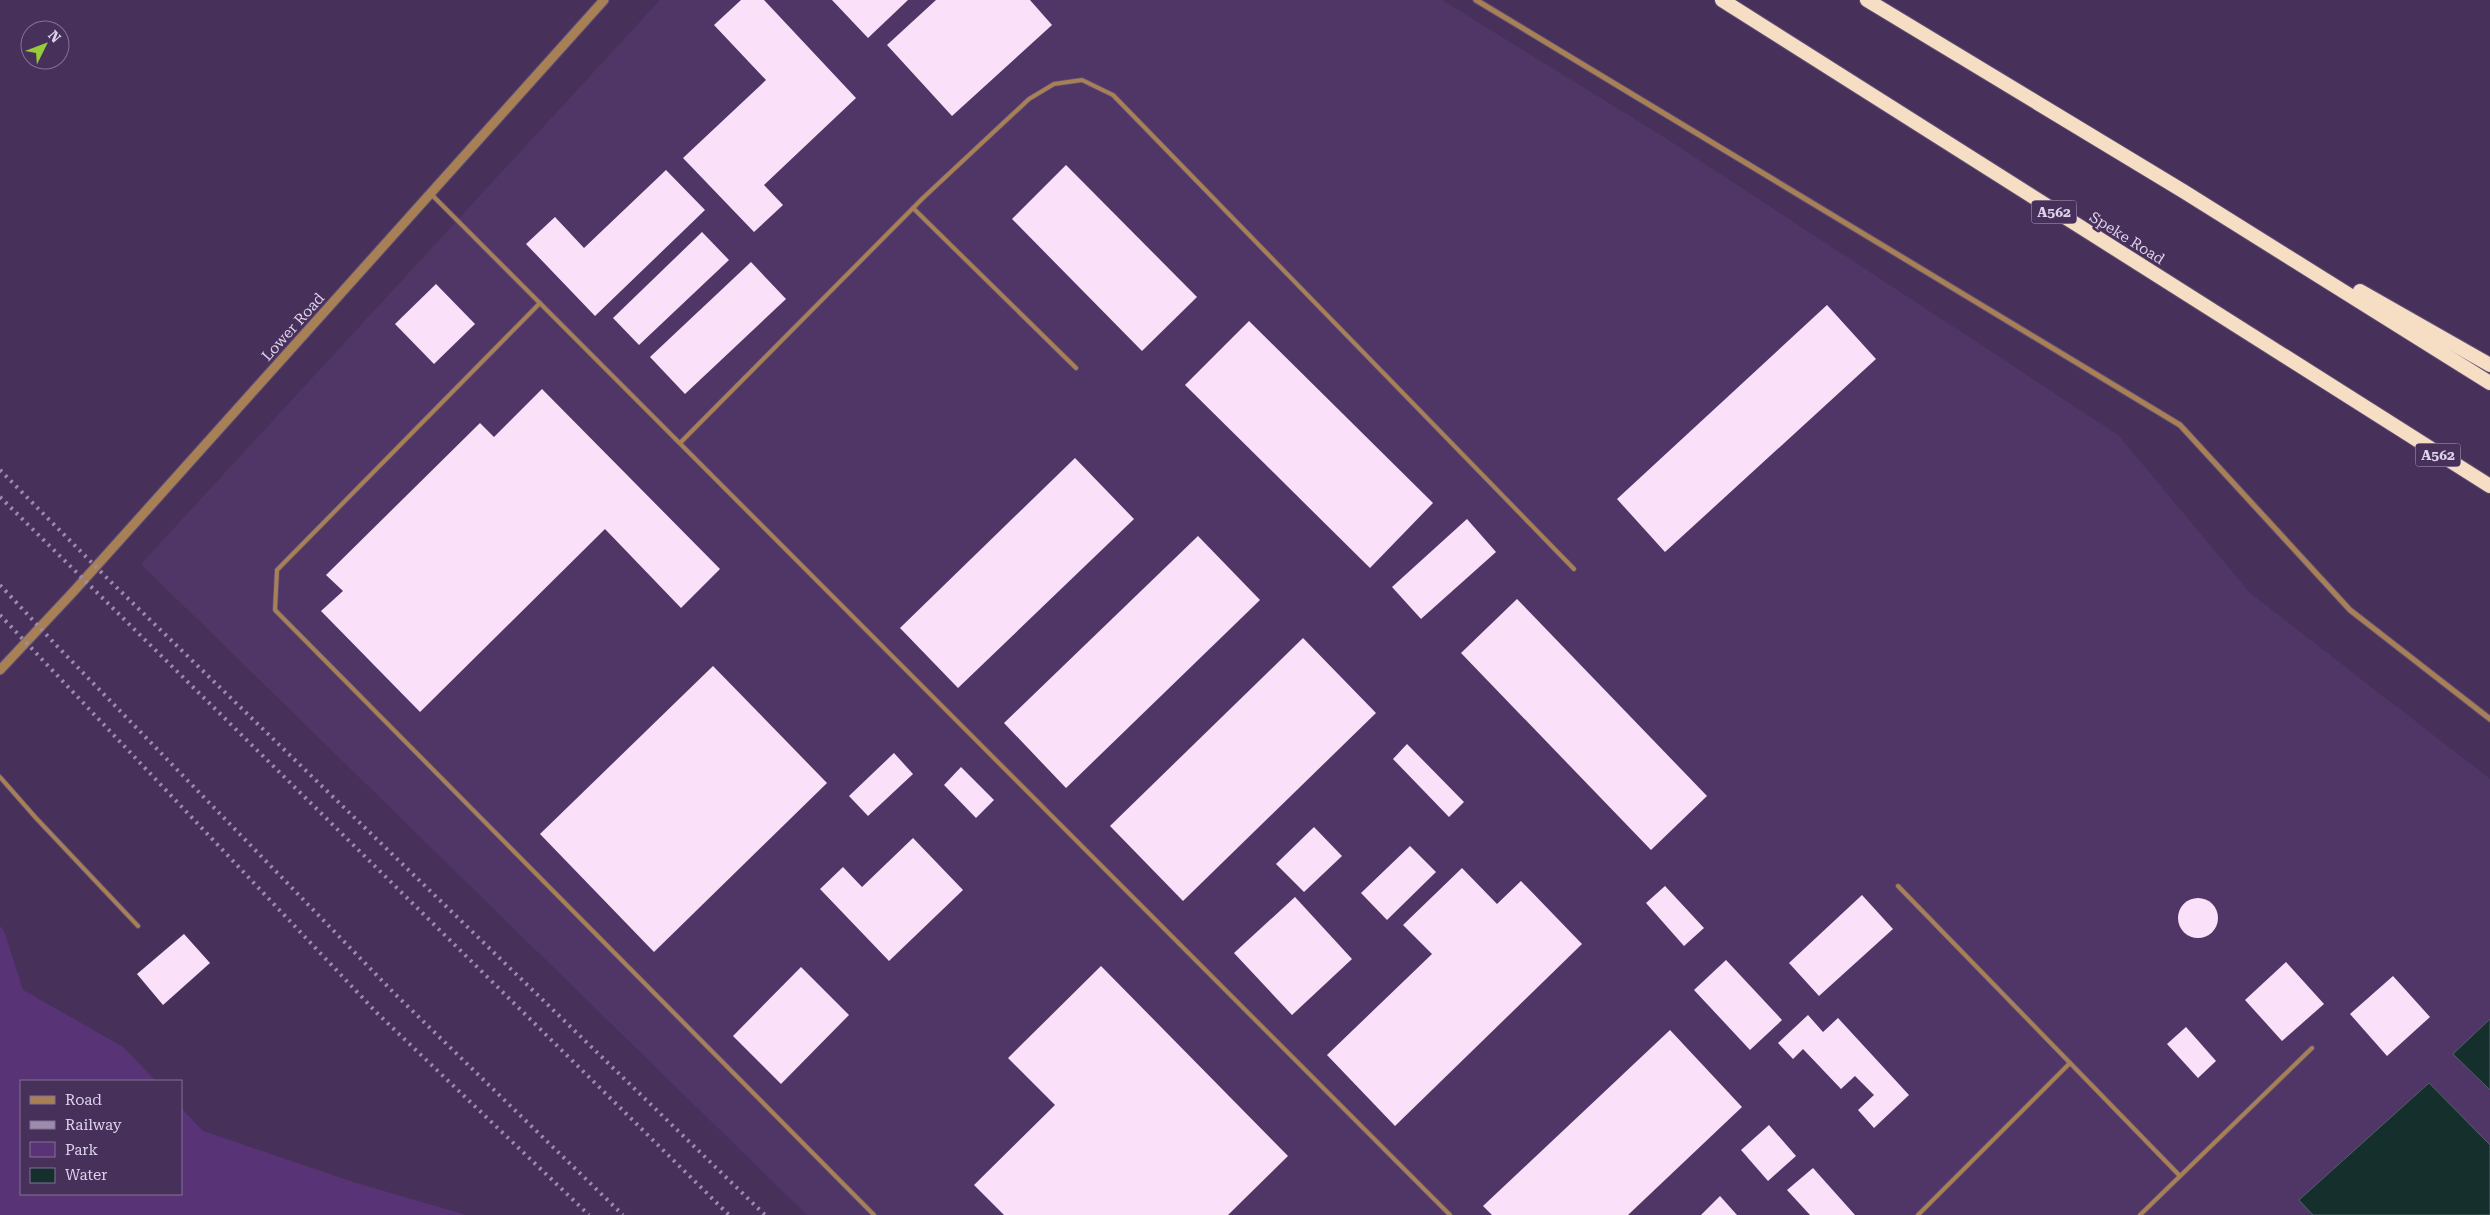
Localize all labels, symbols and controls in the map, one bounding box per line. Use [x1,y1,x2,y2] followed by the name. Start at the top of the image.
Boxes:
[20,20,70,70] north arrow
[45,27,64,46] text: N
[2032,200,2076,223] road number: A562
[2086,208,2168,268] street label: Speke Road
[258,289,329,365] street label: Lower Road
[2416,444,2460,466] road number: A562
[20,1080,182,1195] legend
[65,1091,102,1109] text: Road
[65,1116,122,1134] text: Railway
[65,1141,99,1159] text: Park
[65,1166,107,1184] text: Water

